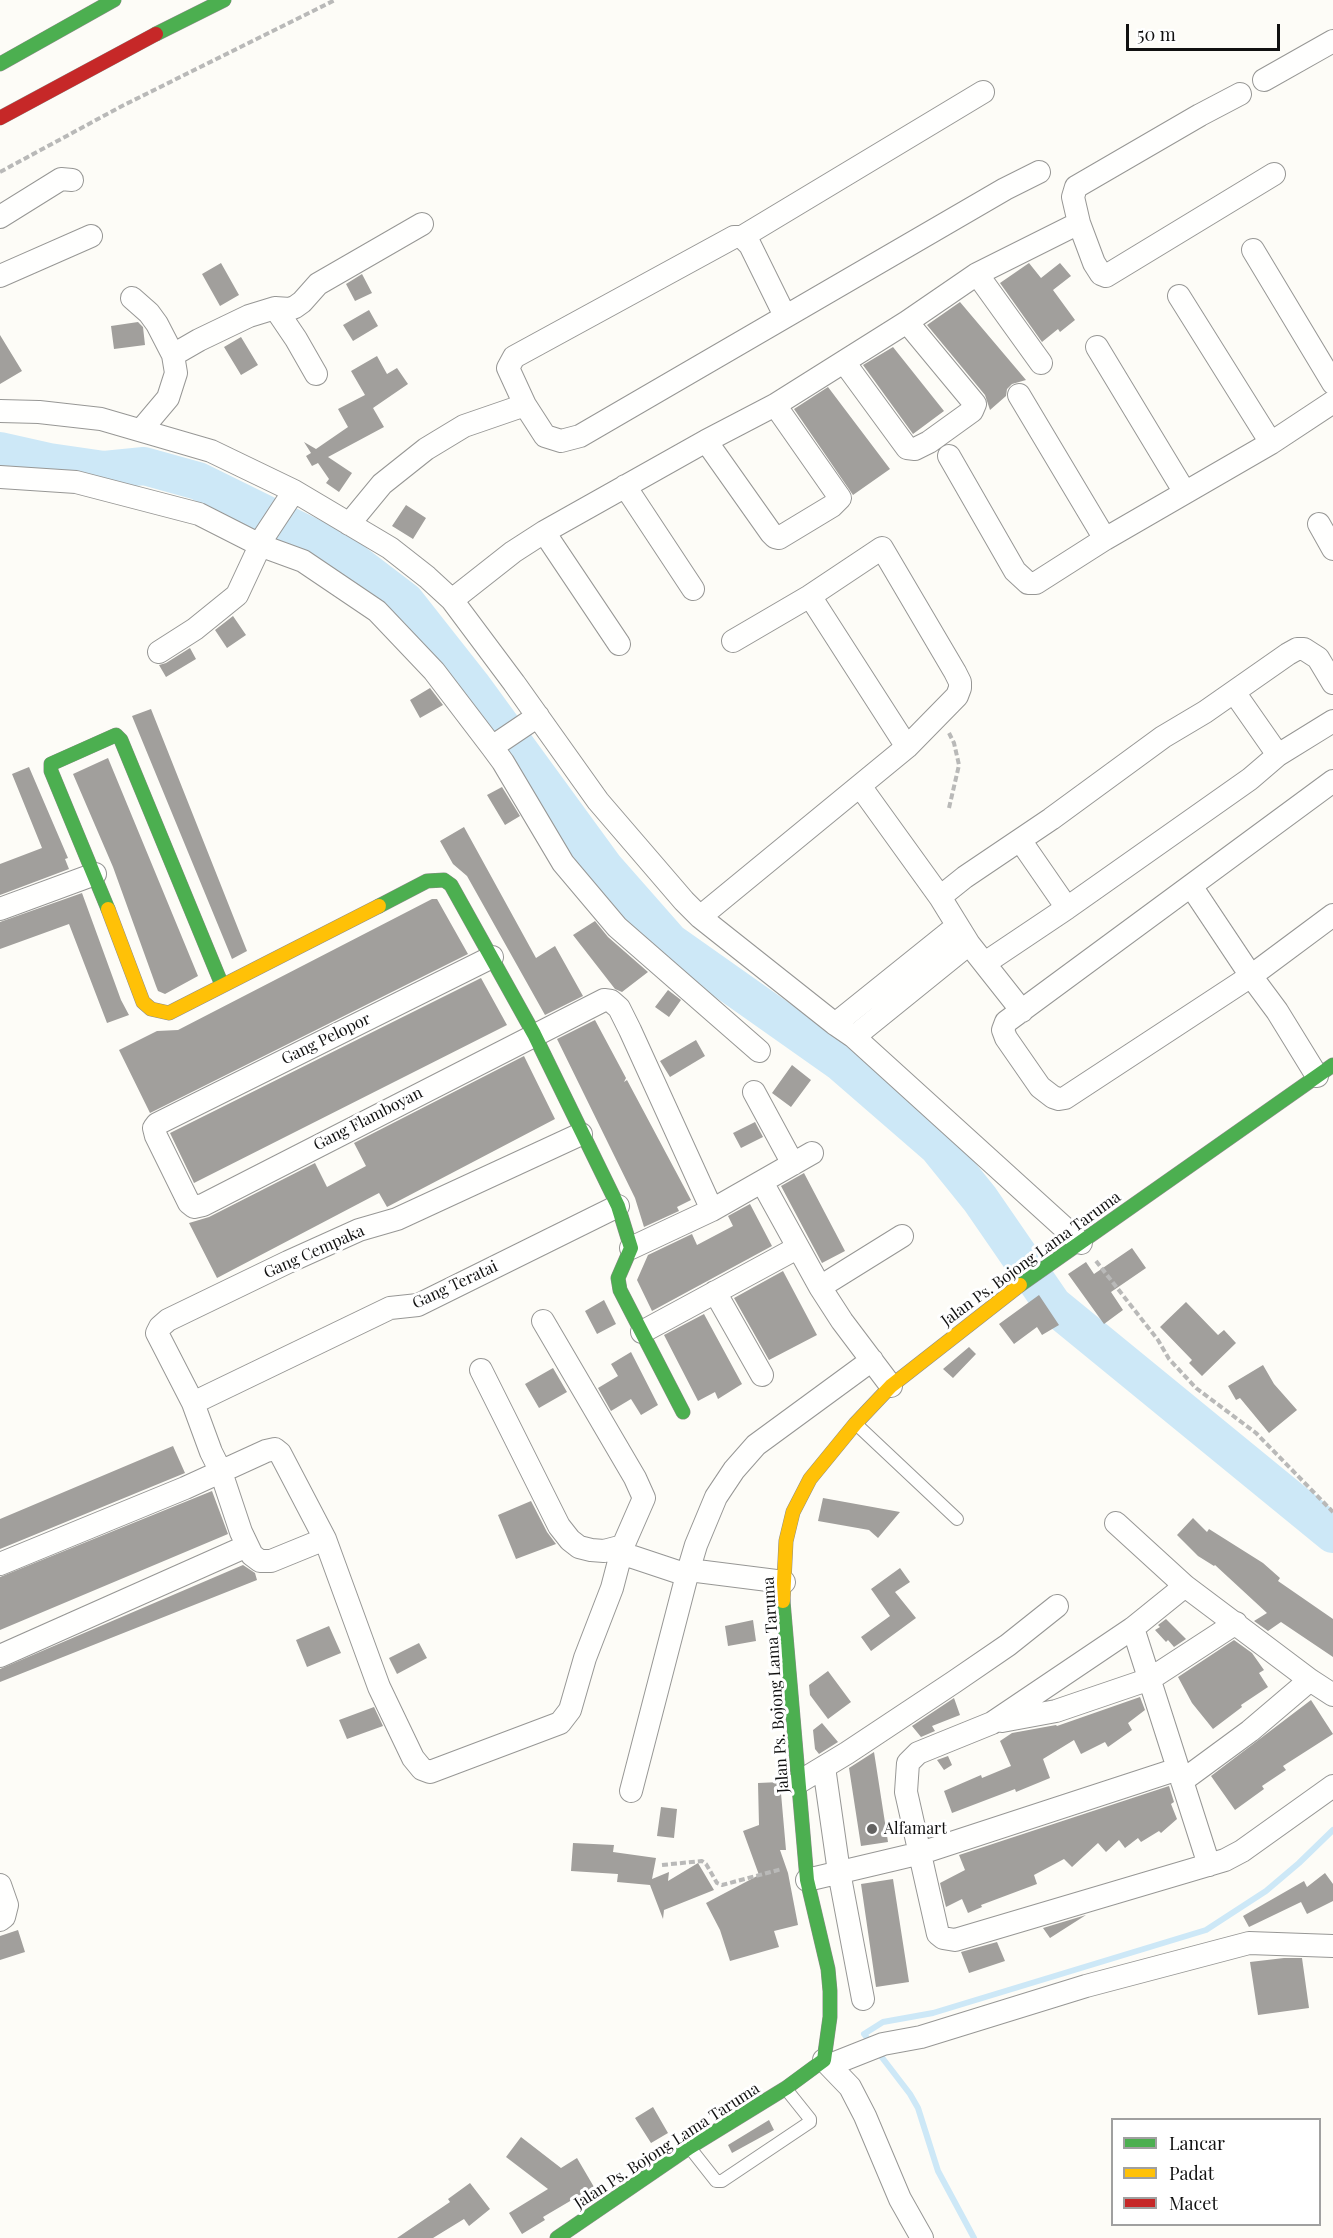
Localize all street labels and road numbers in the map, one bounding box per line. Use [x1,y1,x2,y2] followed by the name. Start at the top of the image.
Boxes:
[278,1009,374,1069] street label: Gang Pelopor
[310,1083,426,1155] street label: Gang Flamboyan
[938,1188,1124,1330] street label: Jalan Ps. Bojong Lama Taruma
[261,1221,367,1283] street label: Gang Cempaka
[409,1257,501,1313] street label: Gang Teratai
[759,1576,793,1794] street label: Jalan Ps. Bojong Lama Taruma
[571,2079,763,2213] street label: Jalan Ps. Bojong Lama Taruma

